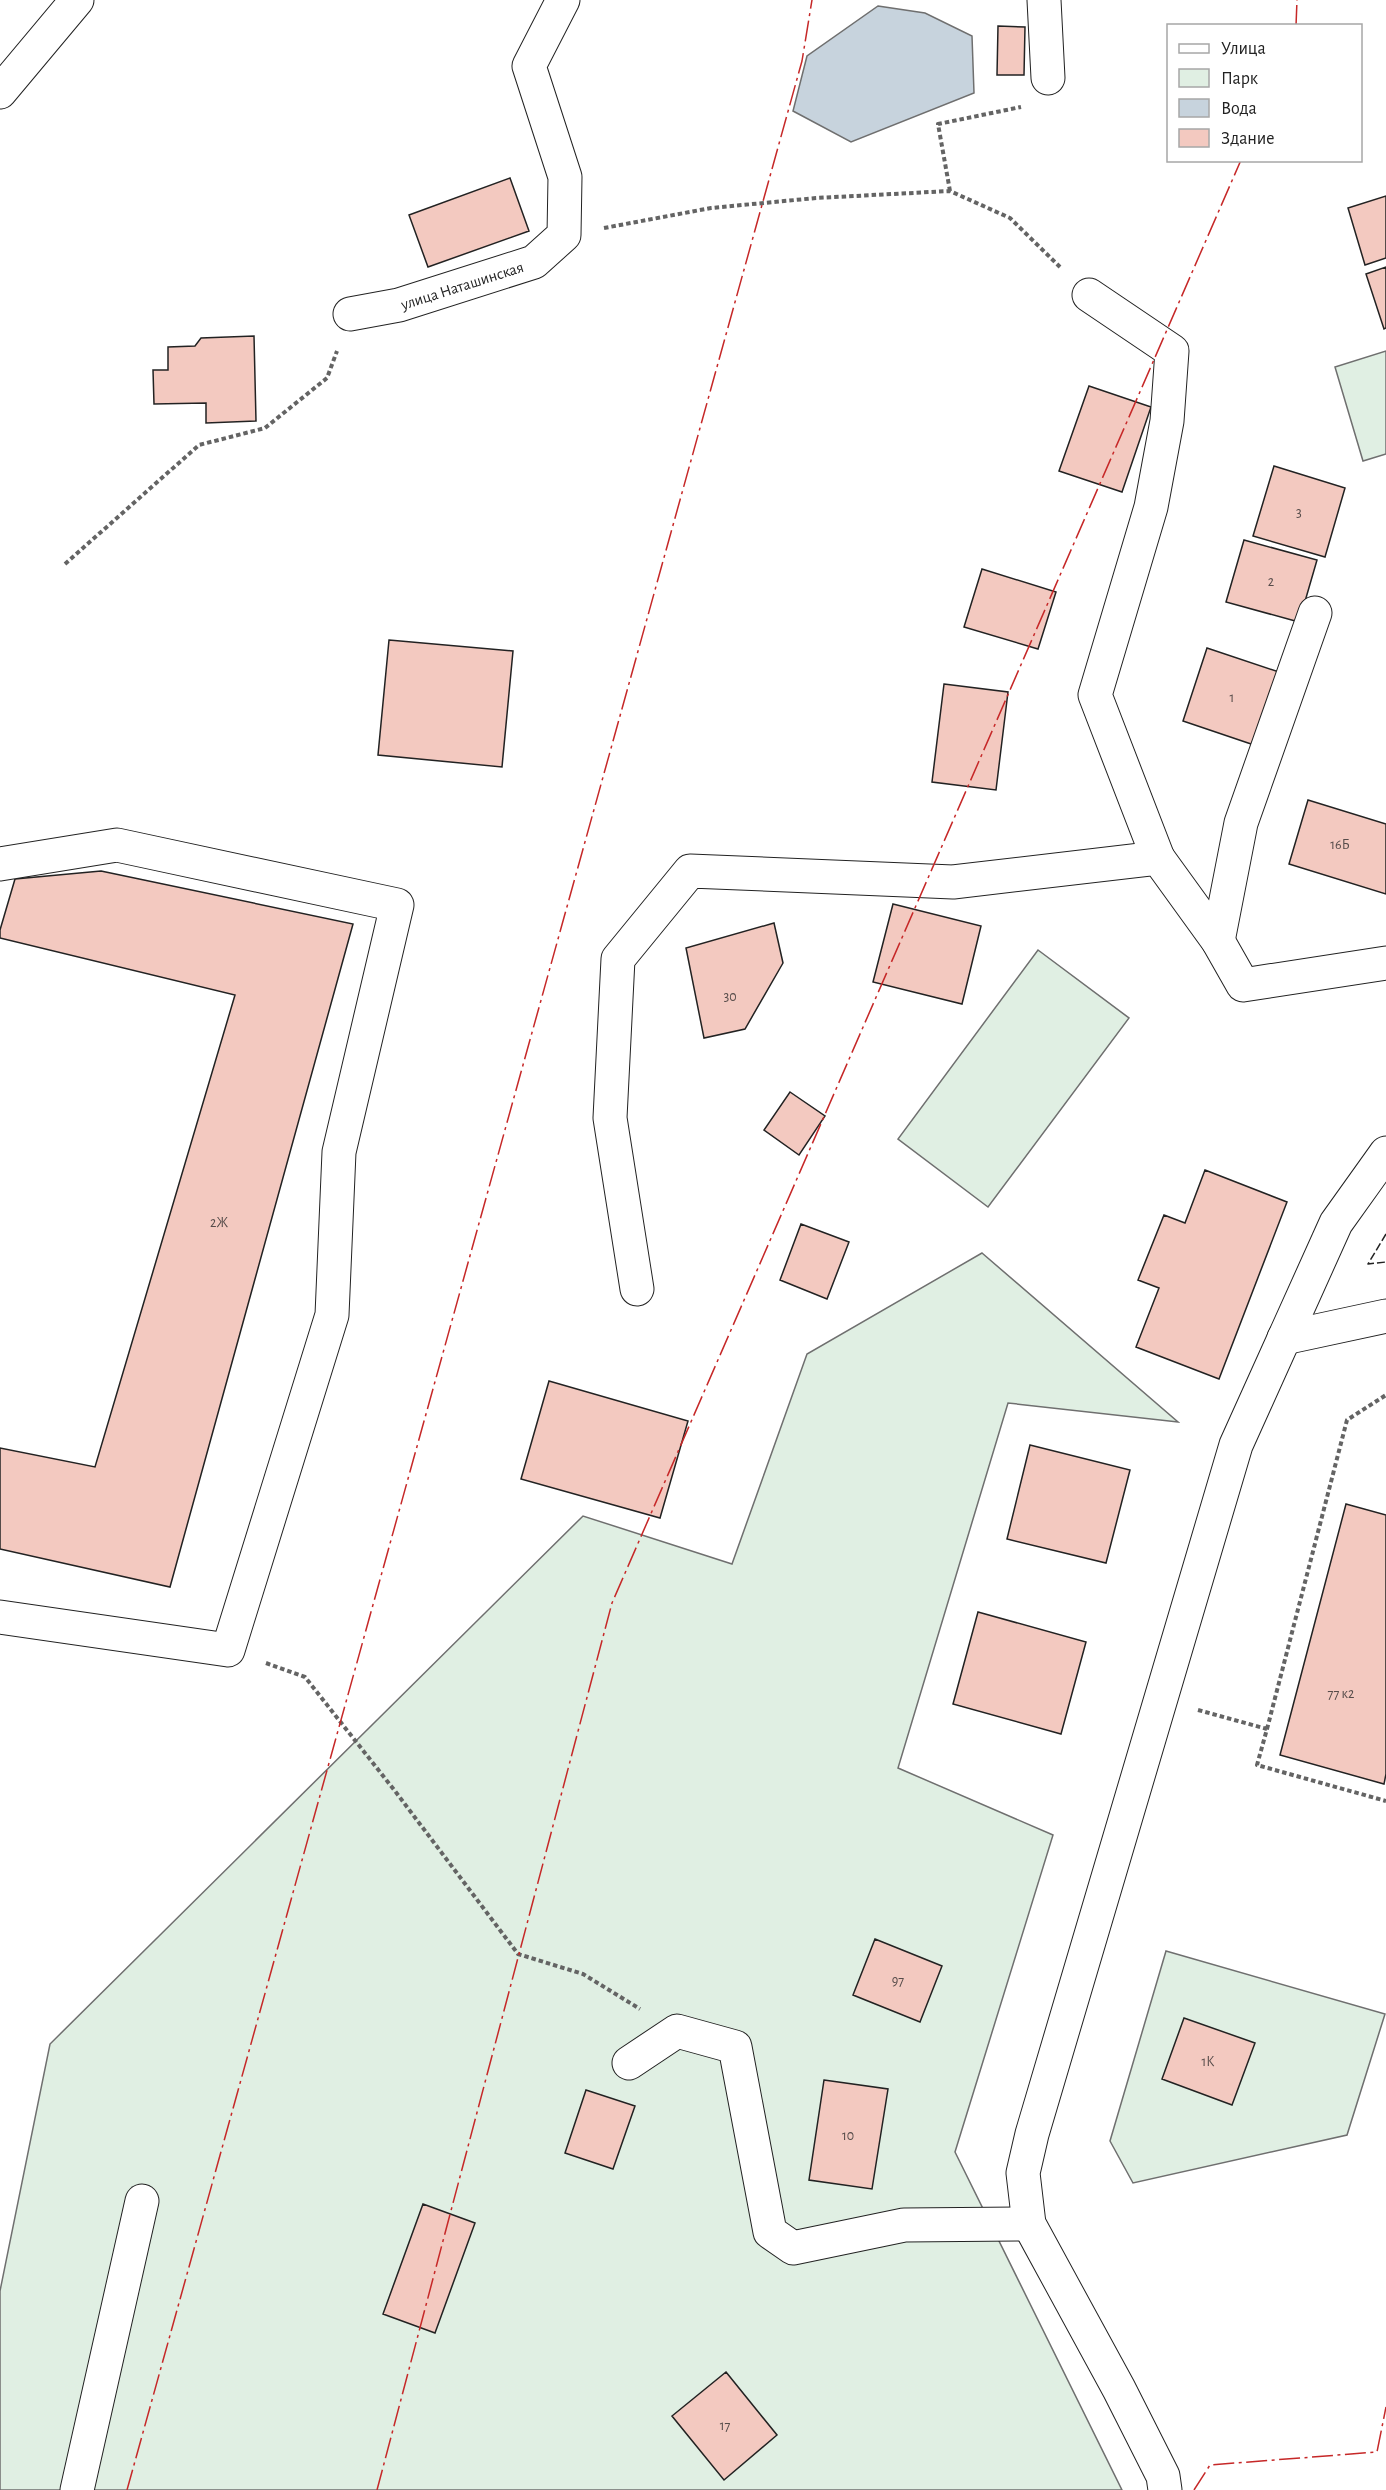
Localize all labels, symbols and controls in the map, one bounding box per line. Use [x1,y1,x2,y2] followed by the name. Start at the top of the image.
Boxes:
[1167,24,1362,162] legend
[1221,40,1266,58] text: Улица
[1221,70,1259,88] text: Парк
[1221,100,1257,118] text: Вода
[1221,130,1275,148] text: Здание
[398,259,526,314] street label: улица Наташинская
[1296,506,1302,520] house number: 3
[1268,575,1274,589] house number: 2
[1230,691,1234,705] house number: 1
[1330,838,1350,852] house number: 16Б
[723,990,737,1004] house number: 30
[210,1216,228,1230] house number: 2Ж
[1328,1687,1354,1701] house number: 77 к2
[892,1974,904,1988] house number: 97
[1202,2055,1214,2069] house number: 1К
[842,2129,854,2143] house number: 10
[720,2419,730,2433] house number: 17

